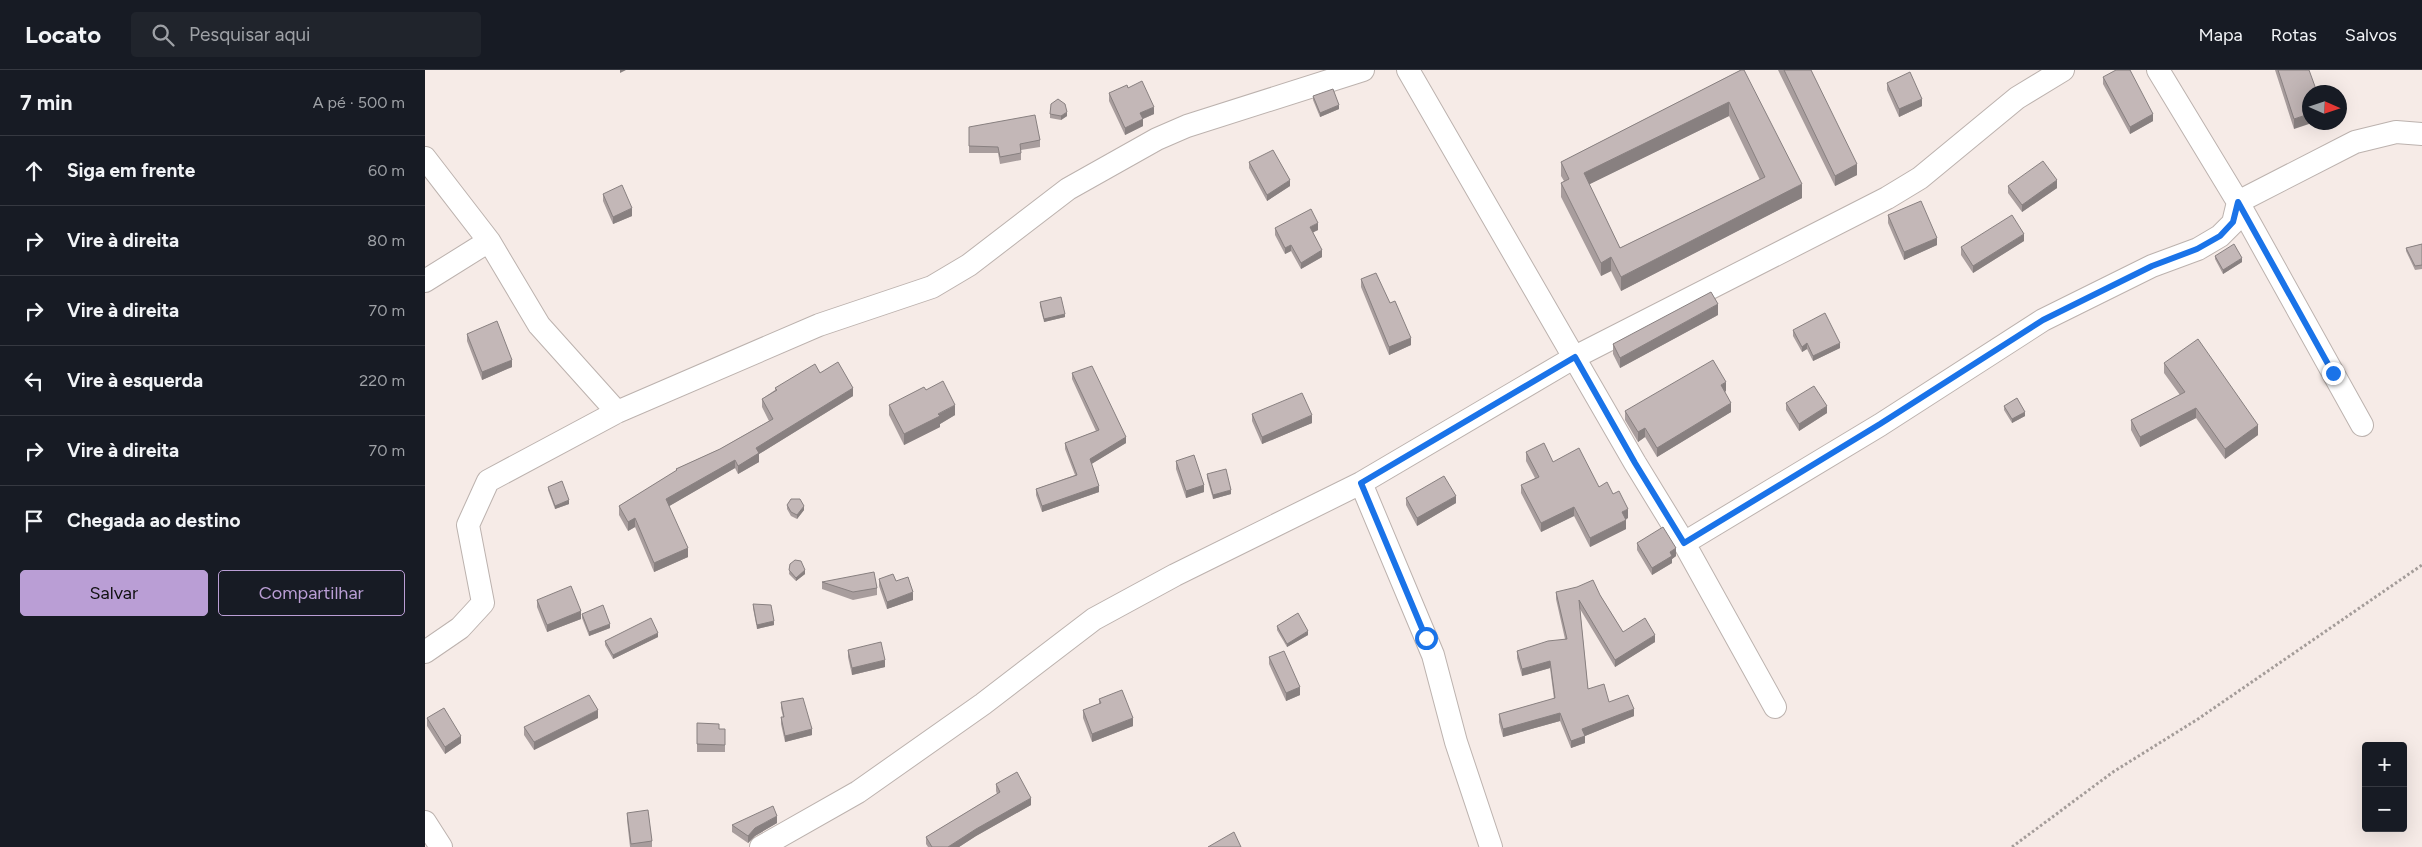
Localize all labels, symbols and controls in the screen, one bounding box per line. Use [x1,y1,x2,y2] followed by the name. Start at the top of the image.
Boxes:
[131,12,481,57] search box
[25,20,101,49] text: Locato
[149,21,177,49] icon: search
[189,23,310,46] text: Pesquisar aqui
[2199,24,2243,46] text: Mapa
[2271,24,2317,46] text: Rotas
[2345,24,2397,46] text: Salvos
[2302,85,2347,130] north arrow
[20,90,72,115] text: 7 min
[313,93,405,112] text: A pé · 500 m
[20,157,48,185] icon: ahead
[67,159,195,182] text: Siga em frente
[368,161,405,180] text: 60 m
[20,227,48,255] icon: right
[67,229,179,252] text: Vire à direita
[367,231,405,250] text: 80 m
[20,297,48,325] icon: right
[67,299,179,322] text: Vire à direita
[369,301,405,320] text: 70 m
[2322,362,2345,385] route end
[20,367,48,395] icon: left
[67,369,203,392] text: Vire à esquerda
[359,371,405,390] text: 220 m
[20,437,48,465] icon: right
[67,439,179,462] text: Vire à direita
[369,441,405,460] text: 70 m
[20,507,48,535] icon: arrive
[67,509,240,532] text: Chegada ao destino
[20,570,208,616] button: Salvar
[218,570,405,616] button: Compartilhar
[1415,627,1438,650] route start
[2362,742,2407,832] map controls
[2362,742,2407,787] button: +
[2362,787,2407,832] button: −

